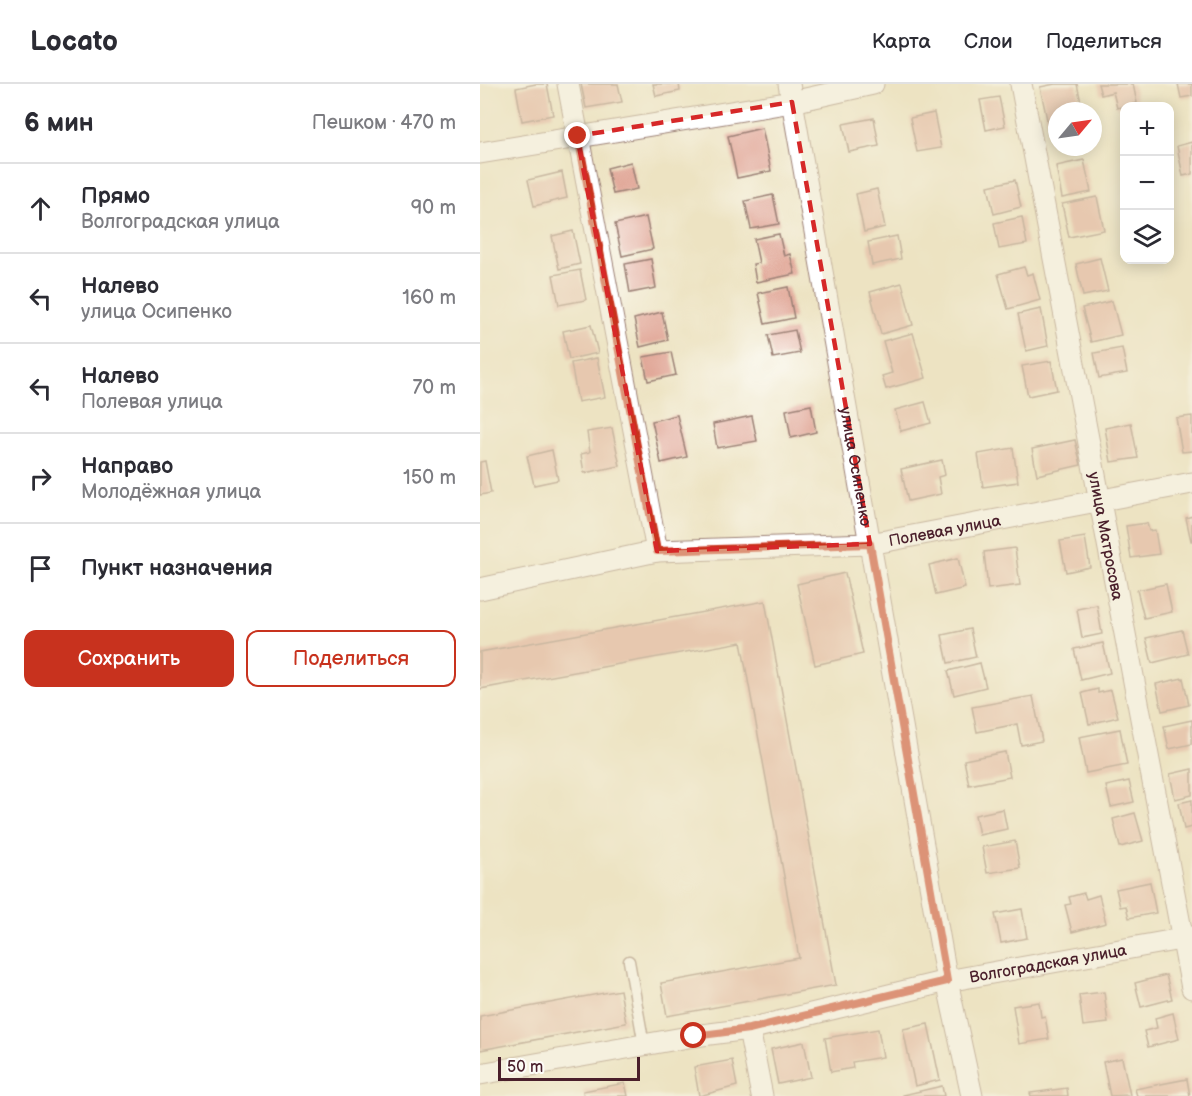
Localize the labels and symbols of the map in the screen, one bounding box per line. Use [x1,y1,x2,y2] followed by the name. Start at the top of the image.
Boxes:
[1048,102,1102,156] north arrow
[564,122,590,148] route end
[835,405,875,528] street label: улица Осипенко
[1084,470,1127,603] street label: улица Матросова
[887,511,1003,551] street label: Полевая улица
[968,941,1129,988] street label: Волгоградская улица
[680,1022,706,1048] route start
[498,1054,640,1082] scale bar

